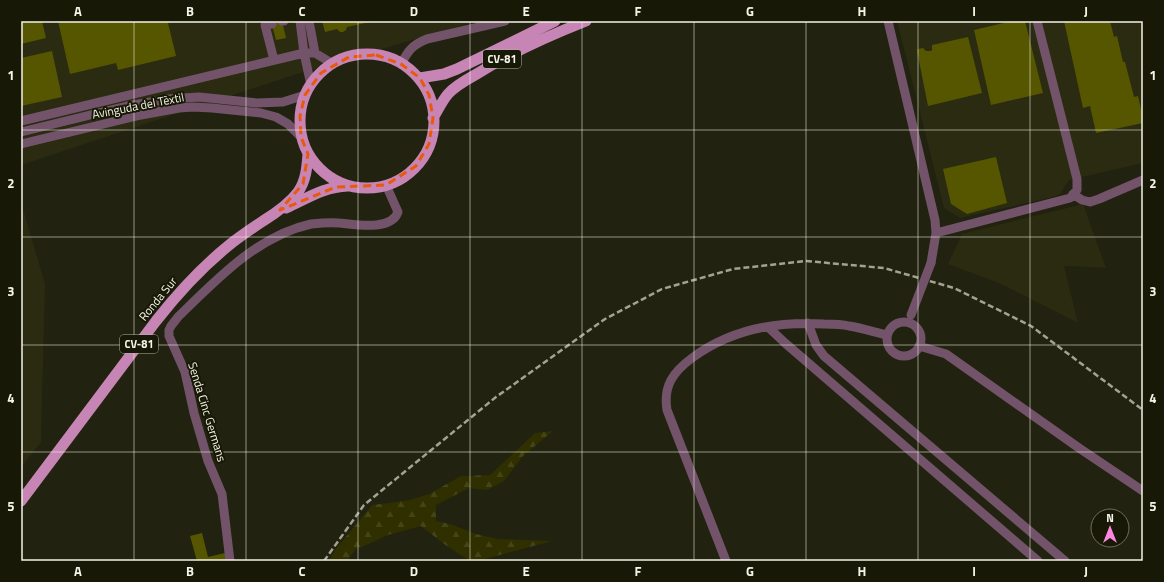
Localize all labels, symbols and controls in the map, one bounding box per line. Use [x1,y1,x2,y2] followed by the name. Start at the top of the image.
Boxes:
[74,1,82,21] text: A
[186,1,194,21] text: B
[298,1,306,21] text: C
[410,1,418,21] text: D
[522,1,530,21] text: E
[635,1,642,21] text: F
[746,1,754,21] text: G
[858,1,866,21] text: H
[972,1,976,21] text: I
[1084,1,1088,21] text: J
[483,50,521,68] road number: CV-81
[7,65,15,85] text: 1
[1149,65,1157,85] text: 1
[90,87,186,124] street label: Avinguda del Tèxtil
[7,173,15,193] text: 2
[1149,173,1157,193] text: 2
[134,272,181,325] street label: Ronda Sur
[7,281,15,301] text: 3
[1149,281,1157,301] text: 3
[120,335,158,353] road number: CV-81
[183,360,232,464] street label: Senda Cinc Germans
[7,388,15,408] text: 4
[1149,388,1157,408] text: 4
[7,496,15,516] text: 5
[1149,496,1157,516] text: 5
[1090,508,1130,548] north arrow
[1106,510,1114,526] text: N
[74,561,82,581] text: A
[186,561,194,581] text: B
[298,561,306,581] text: C
[410,561,418,581] text: D
[522,561,530,581] text: E
[635,561,642,581] text: F
[746,561,754,581] text: G
[858,561,866,581] text: H
[972,561,976,581] text: I
[1084,561,1088,581] text: J

